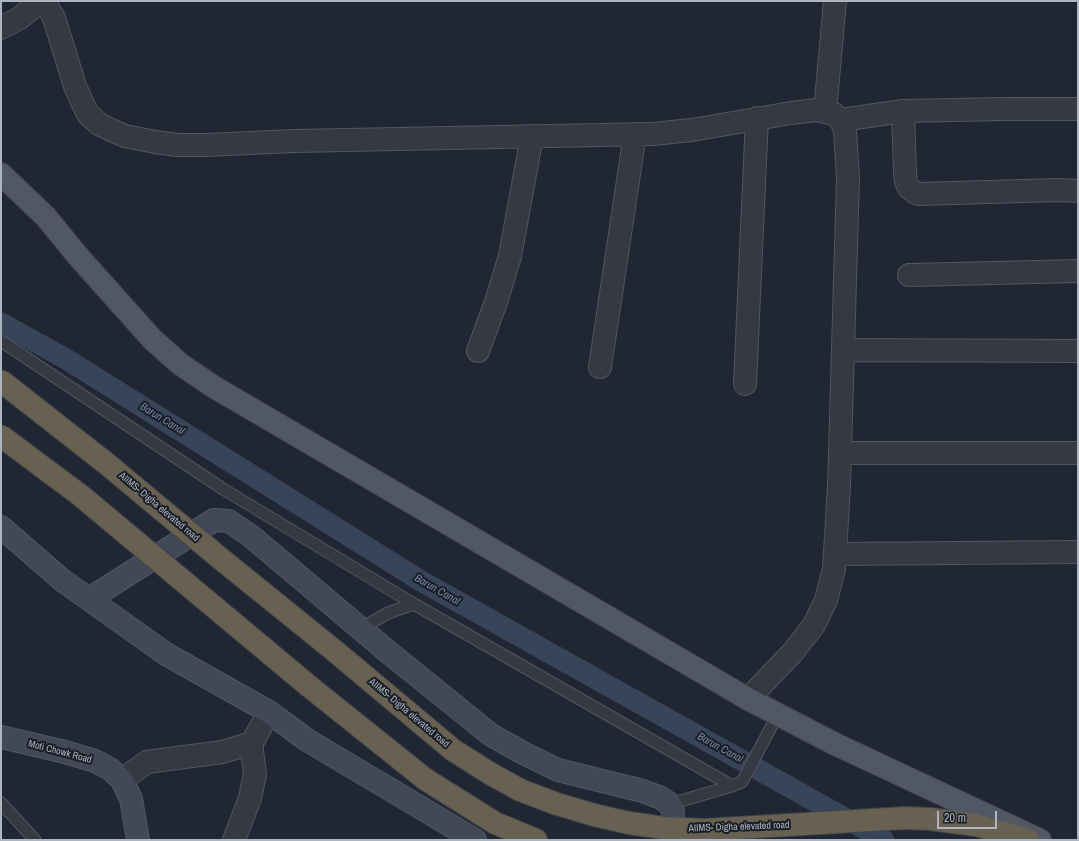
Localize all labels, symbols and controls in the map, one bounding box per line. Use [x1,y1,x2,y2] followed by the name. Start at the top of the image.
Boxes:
[137,400,187,438] water label: Barun Canal
[116,470,202,544] street label: AIIMS- Digha elevated road
[412,572,462,608] water label: Barun Canal
[366,676,452,750] street label: AIIMS- Digha elevated road
[695,730,745,766] water label: Barun Canal
[27,738,93,766] street label: Moti Chowk Road
[939,803,999,829] scale bar
[944,810,966,826] text: 20 m
[688,819,790,835] street label: AIIMS- Digha elevated road

